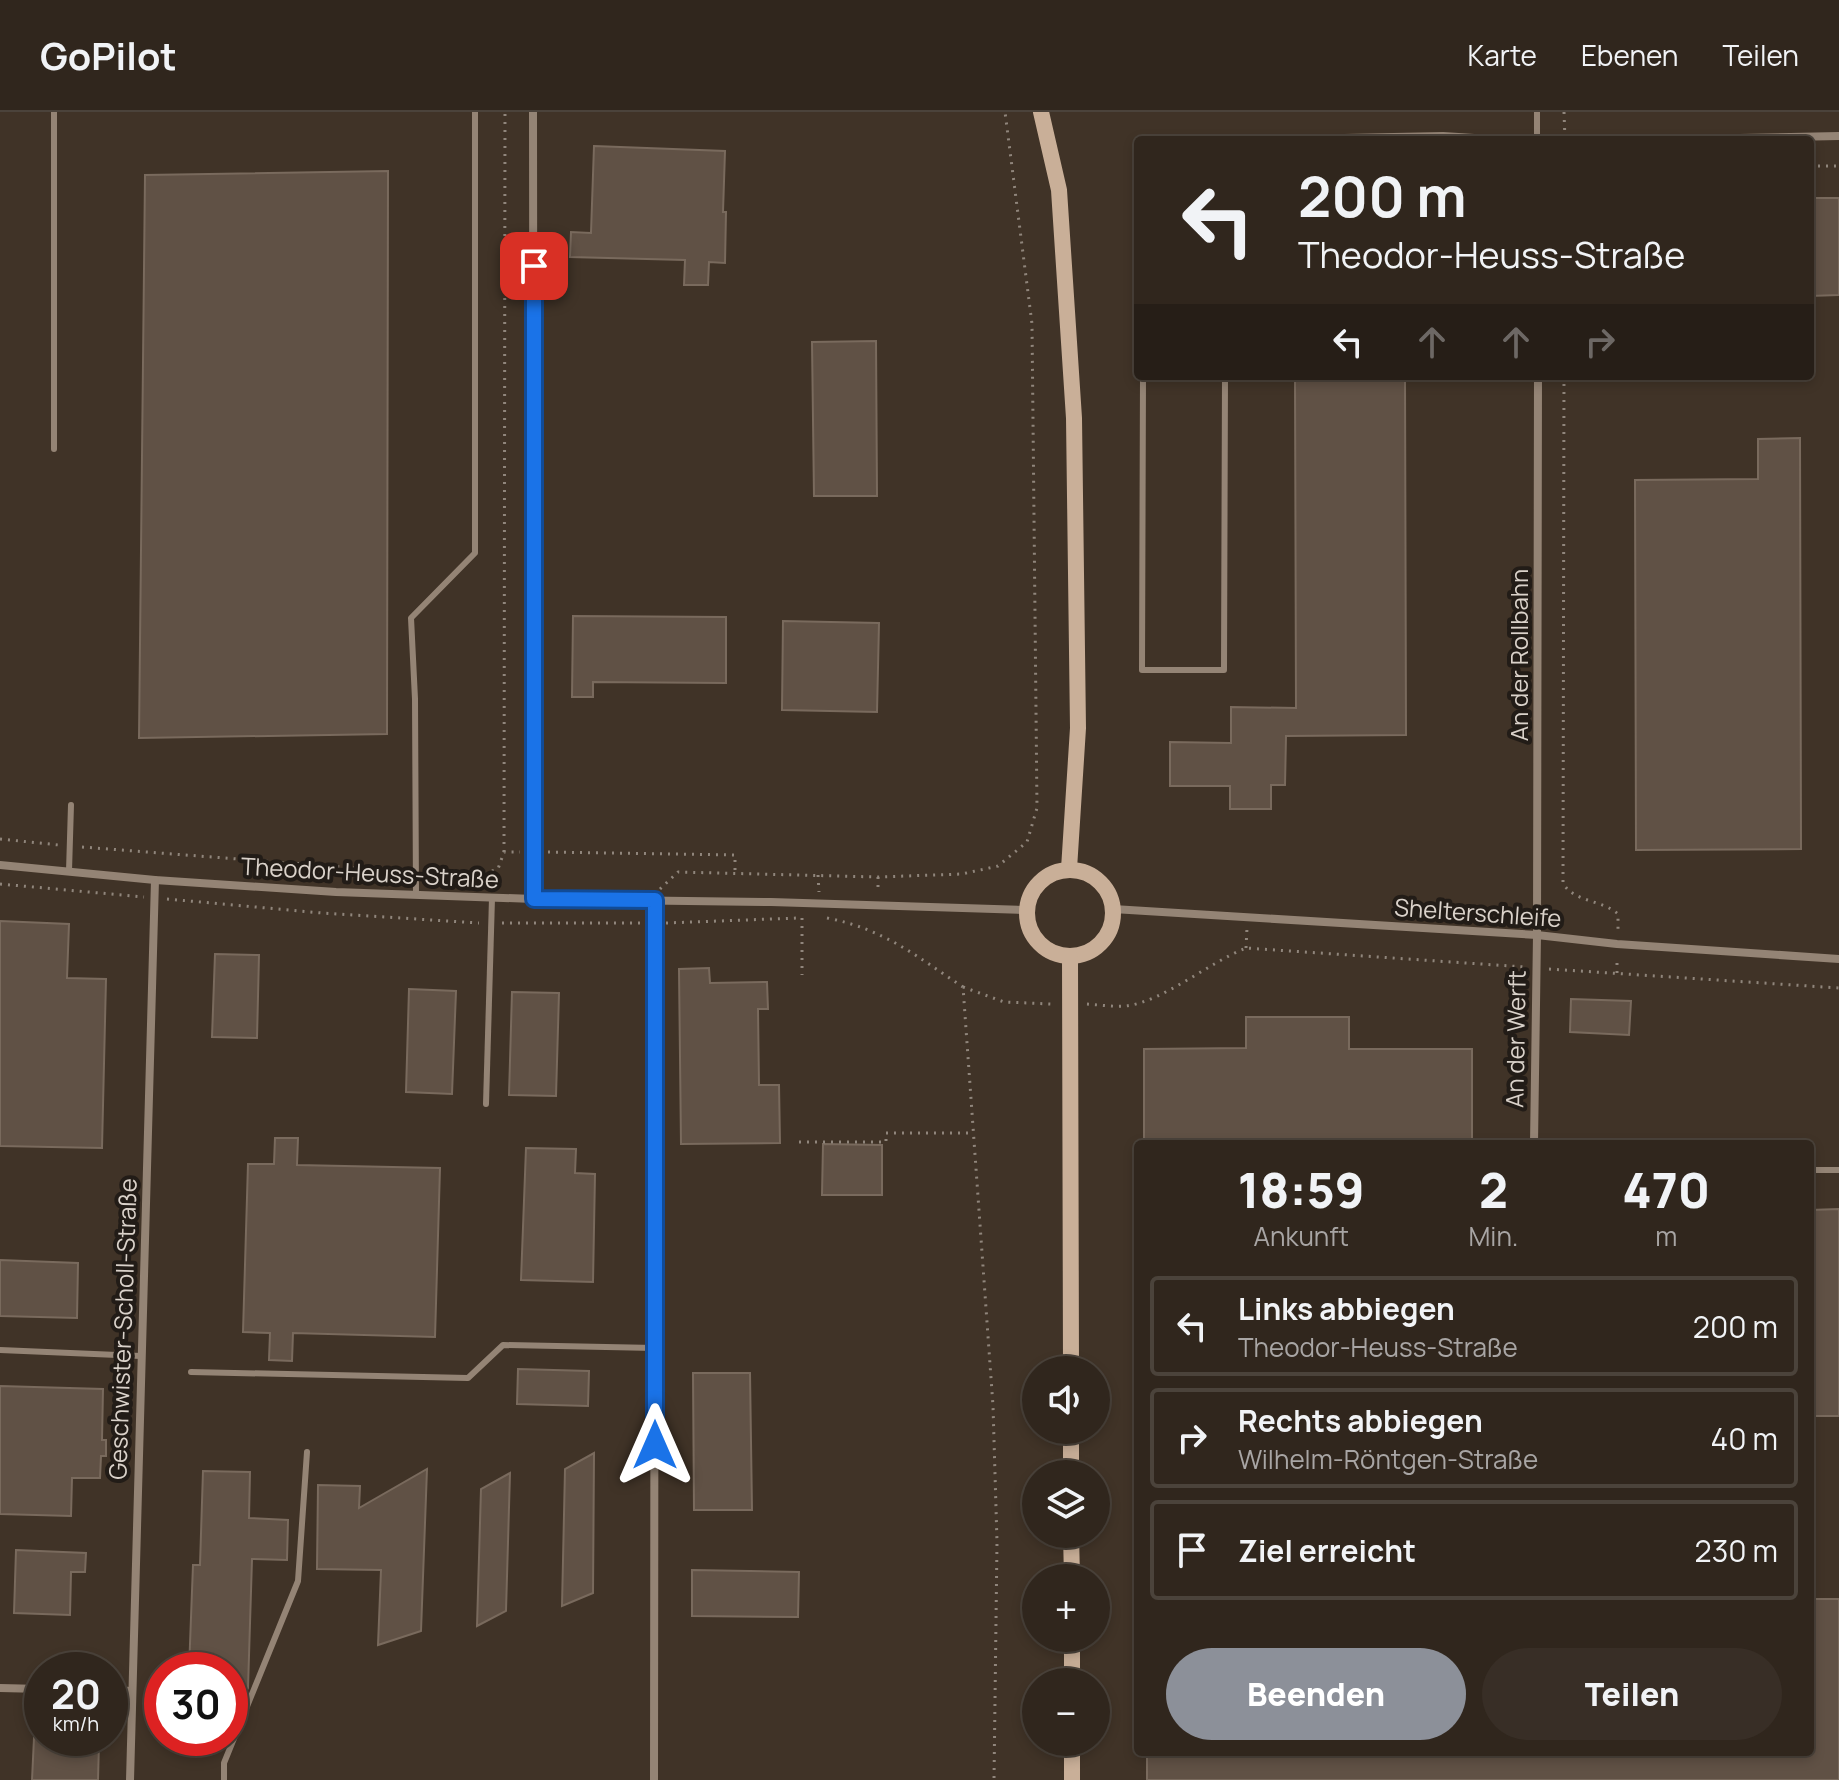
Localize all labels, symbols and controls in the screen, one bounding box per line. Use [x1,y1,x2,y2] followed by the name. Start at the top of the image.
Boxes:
[40,29,177,81] text: GoPilot
[1468,36,1537,74] text: Karte
[1581,36,1679,74] text: Ebenen
[1723,36,1799,74] text: Teilen
[1298,157,1467,234] text: 200 m
[1166,168,1270,272] icon: left
[1298,230,1685,279] text: Theodor-Heuss-Straße
[500,232,568,300] pin
[512,244,556,288] icon: arrive
[1326,320,1370,364] icon: left
[1410,320,1454,364] icon: ahead
[1494,320,1538,364] icon: ahead
[1578,320,1622,364] icon: right
[1502,569,1535,741] street label: An der Rollbahn
[240,849,500,895] street label: Theodor-Heuss-Straße
[1393,890,1563,934] street label: Shelterschleife
[1497,970,1533,1108] street label: An der Werft
[1238,1157,1365,1222] text: 18:59
[1479,1157,1508,1222] text: 2
[1622,1157,1710,1222] text: 470
[100,1178,144,1480] street label: Geschwister-Scholl-Straße
[1254,1218,1349,1254] text: Ankunft
[1469,1218,1518,1254] text: Min.
[1655,1218,1677,1254] text: m
[1238,1288,1455,1329] text: Links abbiegen
[1170,1304,1214,1348] icon: left
[1693,1306,1778,1347] text: 200 m
[1238,1329,1518,1365] text: Theodor-Heuss-Straße
[1022,1356,1110,1756] map controls
[1022,1356,1110,1444] button: sound
[1238,1400,1483,1441] text: Rechts abbiegen
[613,1403,697,1487] position arrow
[1170,1416,1214,1460] icon: right
[1711,1418,1778,1459] text: 40 m
[1238,1441,1538,1477] text: Wilhelm-Röntgen-Straße
[1022,1460,1110,1548] button: layers
[1170,1528,1214,1572] icon: arrive
[1238,1530,1416,1571] text: Ziel erreicht
[1695,1530,1778,1571] text: 230 m
[1022,1564,1110,1652] button: +
[1166,1648,1466,1740] button: Beenden
[1482,1648,1782,1740] button: Teilen
[144,1652,248,1756] speed limit sign: 30
[51,1666,101,1721] text: 20
[1022,1668,1110,1756] button: −
[53,1710,99,1737] text: km/h

